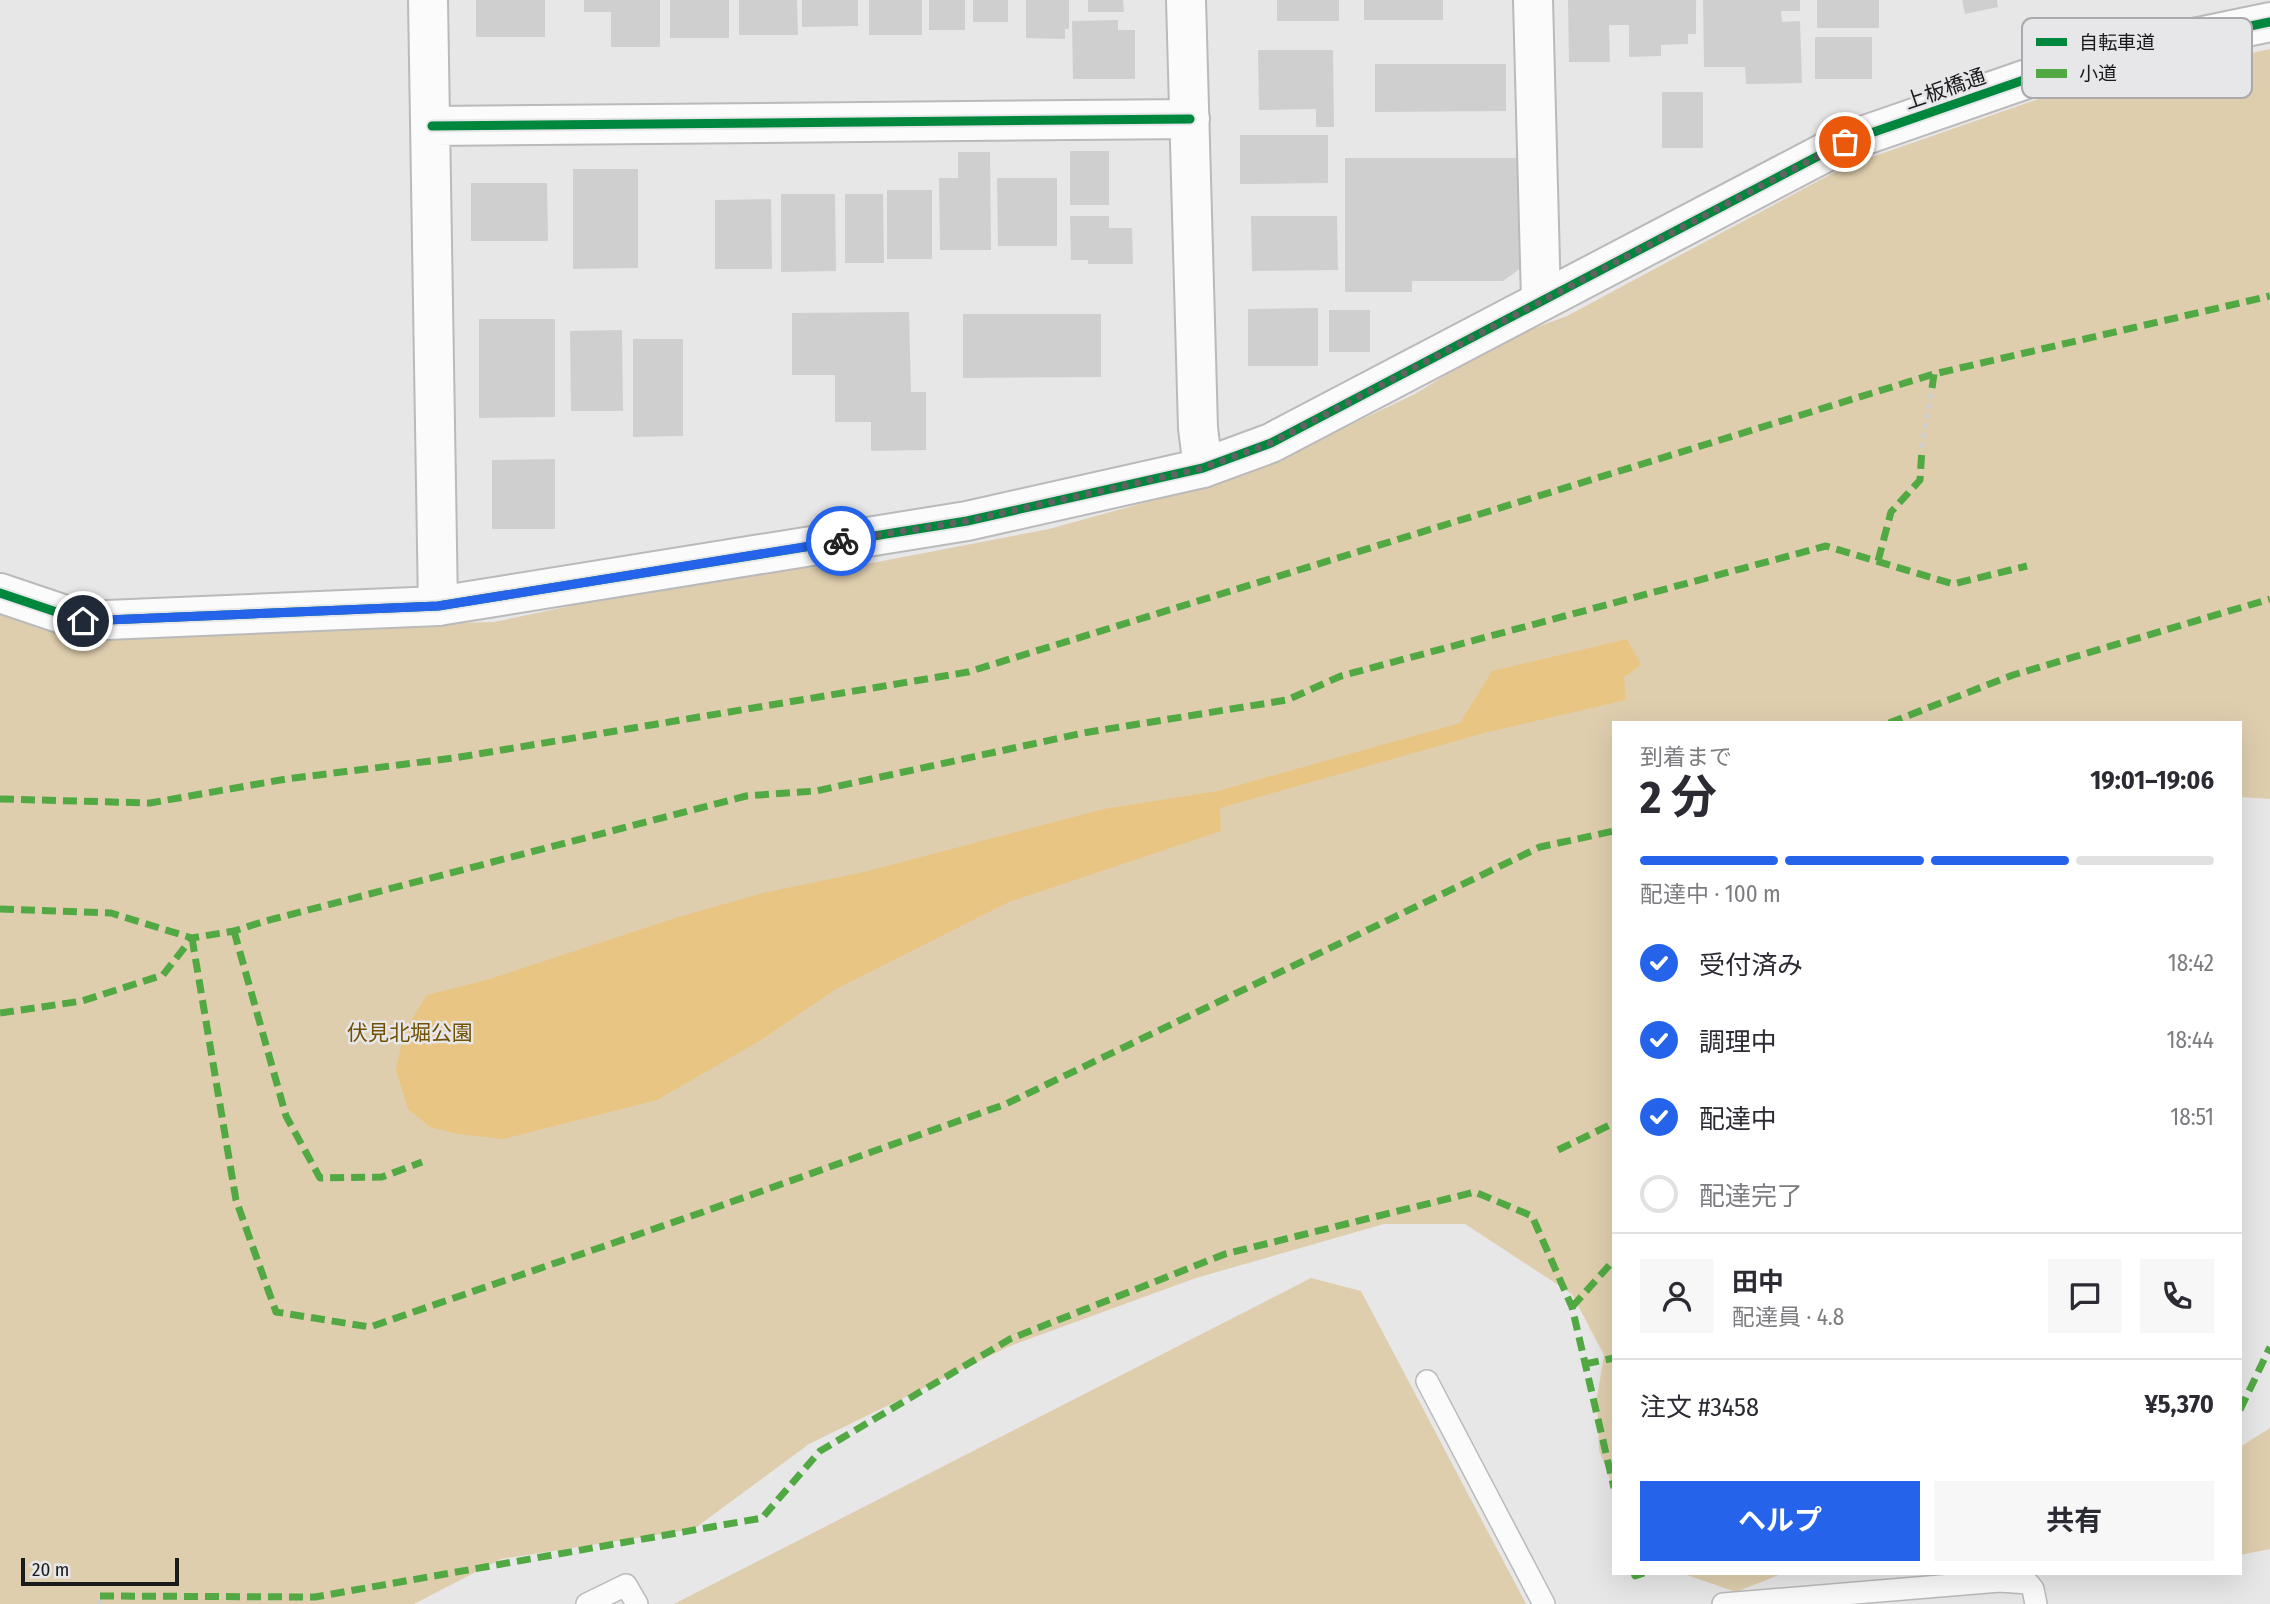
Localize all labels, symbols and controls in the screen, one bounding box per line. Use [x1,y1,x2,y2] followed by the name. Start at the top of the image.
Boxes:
[2022,18,2252,98] legend
[2079,31,2155,54] text: 自転車道
[2079,62,2117,85] text: 小道
[1901,63,1989,115] street label: 上板橋通
[1815,112,1875,172] pin
[1826,123,1864,161] icon: bag
[806,506,876,576] courier
[822,522,860,560] icon: bike
[53,591,113,651] pin
[64,602,102,640] icon: home
[1640,743,1732,771] text: 到着まで
[2090,765,2214,796] text: 19:01–19:06
[1640,770,1717,825] text: 2 分
[1640,880,1781,908] text: 配達中 · 100 m
[1640,944,1678,982] icon: check
[2168,949,2214,977] text: 18:42
[1699,950,1803,981] text: 受付済み
[347,1020,473,1046] park label: 伏見北堀公園
[1640,1021,1678,1059] icon: check
[2167,1026,2214,1054] text: 18:44
[1699,1027,1777,1058] text: 調理中
[1640,1098,1678,1136] icon: check
[2170,1103,2214,1131] text: 18:51
[1699,1104,1777,1135] text: 配達中
[1699,1181,1803,1212] text: 配達完了
[1640,1259,1714,1333] button: person
[2048,1259,2122,1333] button: chat
[2140,1259,2214,1333] button: phone
[1732,1267,1784,1298] text: 田中
[1732,1303,1844,1331] text: 配達員 · 4.8
[2145,1389,2214,1420] text: ¥5,370
[1640,1392,1759,1423] text: 注文 #3458
[1640,1481,1920,1561] button: ヘルプ
[1934,1481,2214,1561] button: 共有
[21,1555,178,1587] scale bar
[32,1558,69,1581] text: 20 m

